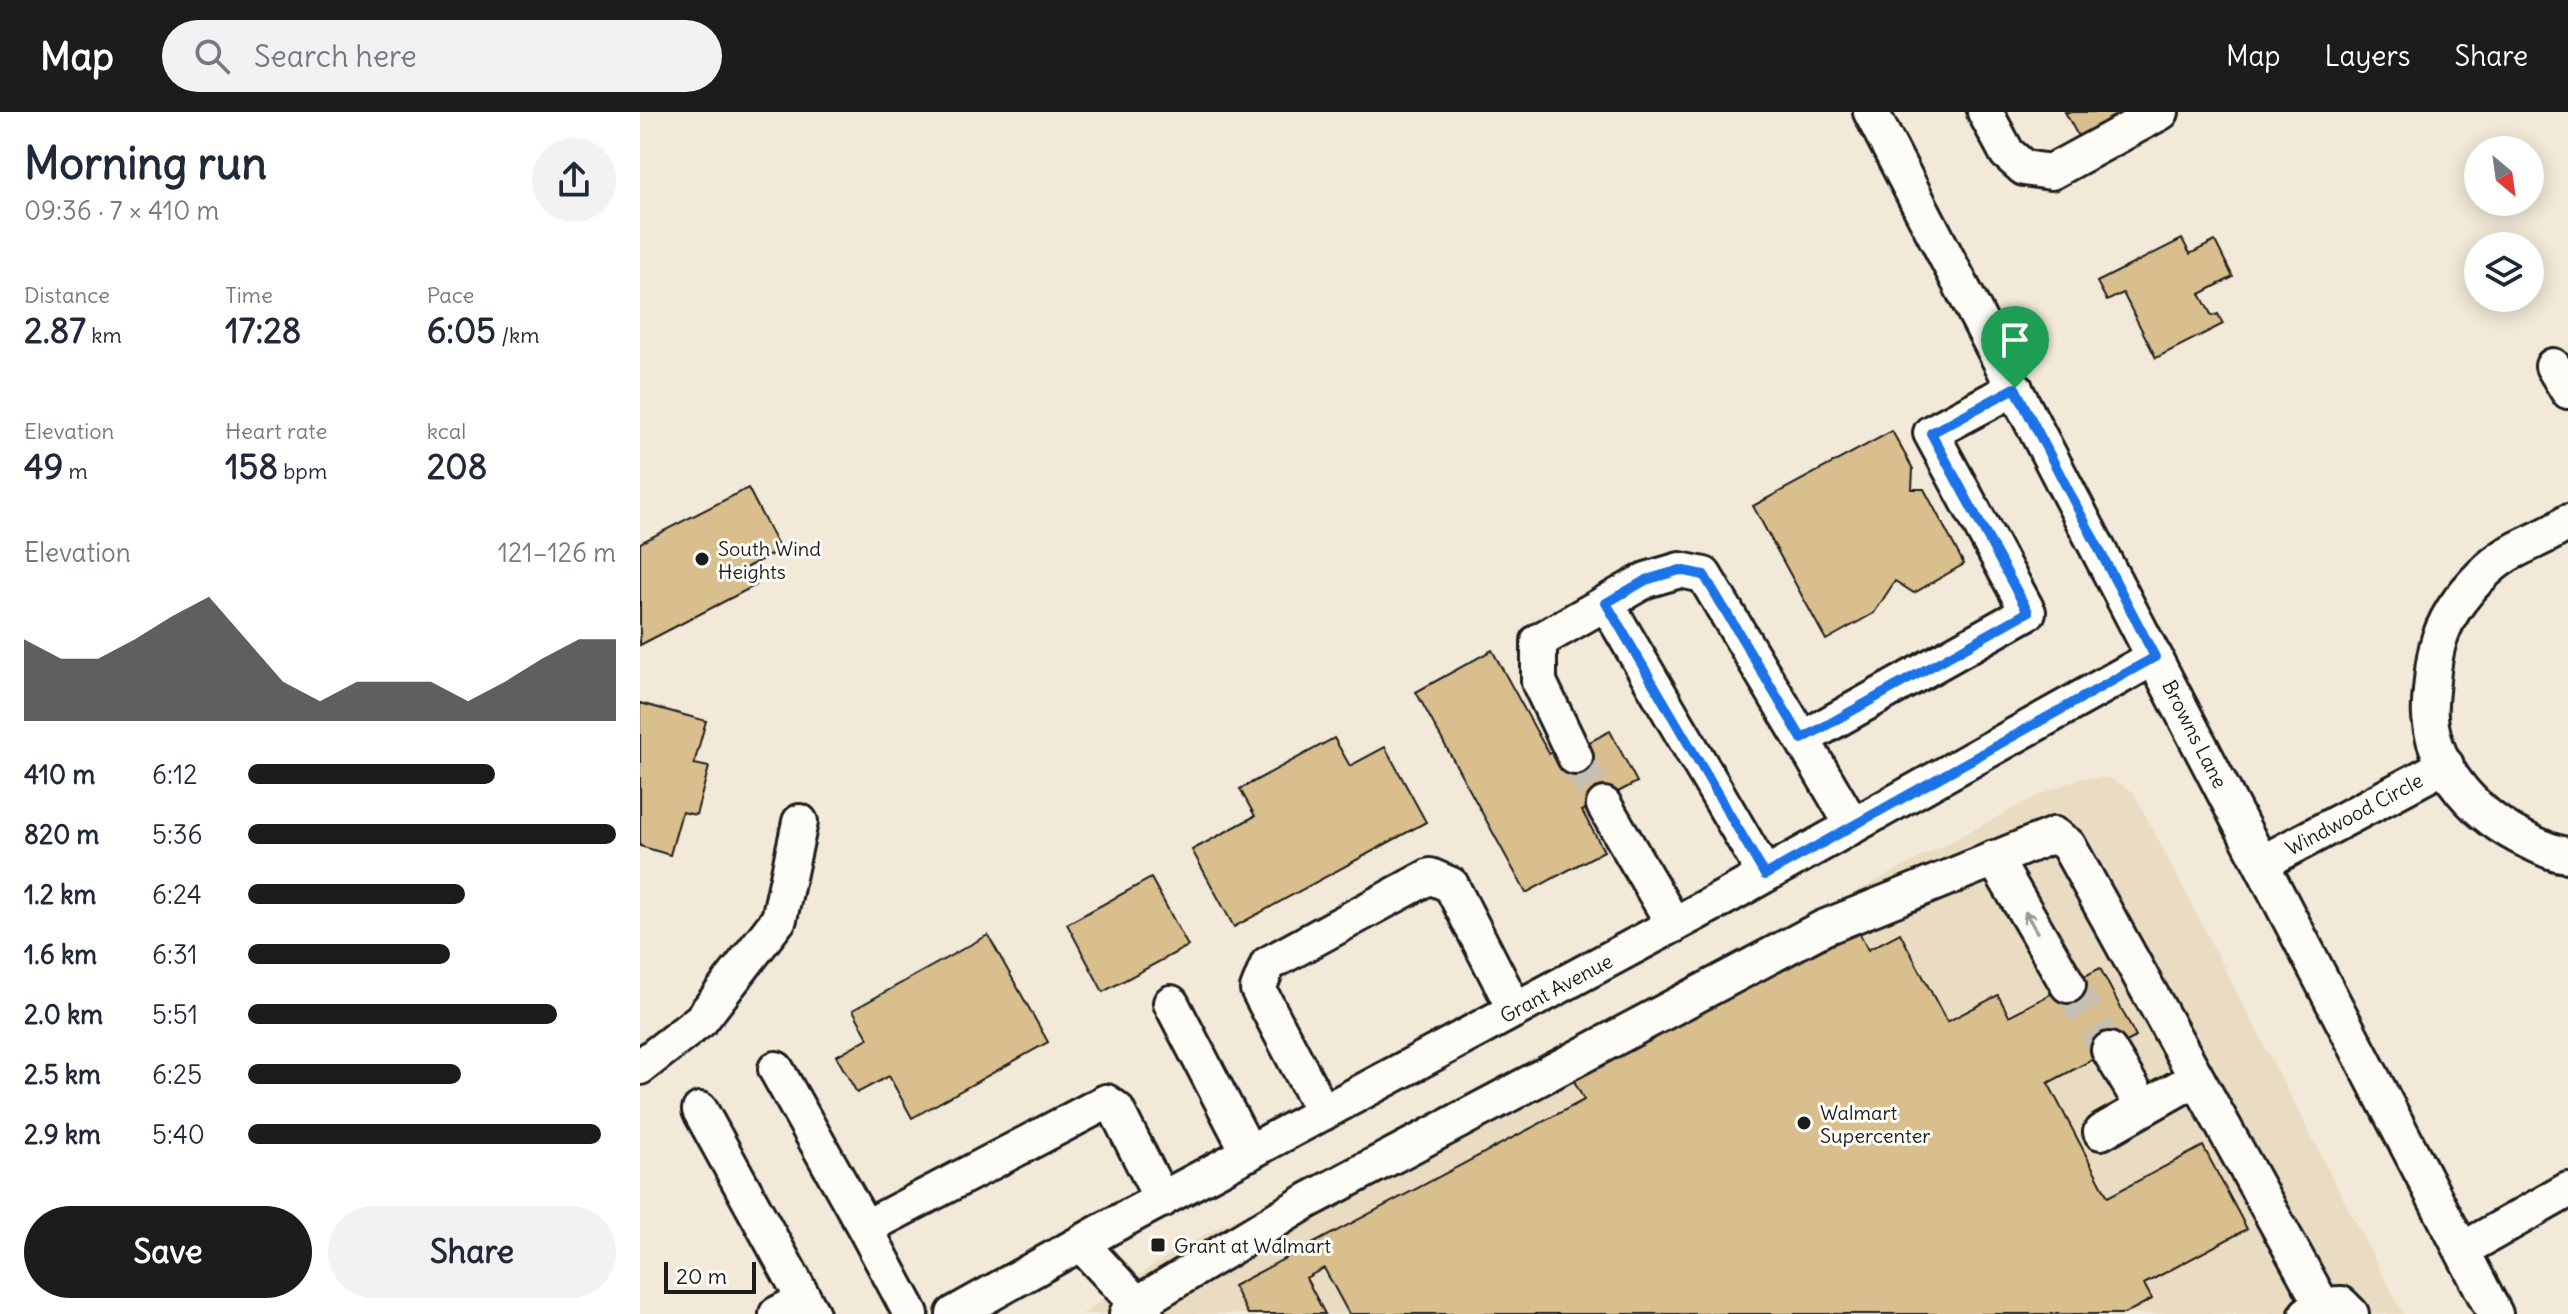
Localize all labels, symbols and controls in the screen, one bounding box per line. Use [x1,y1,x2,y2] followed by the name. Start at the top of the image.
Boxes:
[162,20,722,92] search box
[40,33,114,80] text: Map
[190,34,234,78] icon: search
[254,37,417,75] text: Search here
[2226,38,2281,74] text: Map
[2325,38,2411,74] text: Layers
[2455,38,2528,74] text: Share
[24,136,267,191] text: Morning run
[2464,136,2544,216] north arrow
[2464,136,2544,312] map controls
[532,138,616,222] button: share
[24,194,219,227] text: 09:36 · 7 × 410 m
[2464,232,2544,312] button: layers
[24,281,110,309] text: Distance
[225,281,273,309] text: Time
[427,281,474,309] text: Pace
[1981,306,2049,388] pin
[24,309,86,352] text: 2.87
[225,309,301,352] text: 17:28
[427,309,496,352] text: 6:05
[1993,318,2037,362] icon: arrive
[86,321,122,349] text: km
[496,321,540,349] text: /km
[24,417,114,445] text: Elevation
[225,417,327,445] text: Heart rate
[427,417,466,445] text: kcal
[24,445,63,488] text: 49
[225,445,278,488] text: 158
[427,445,487,488] text: 208
[63,457,88,485] text: m
[278,457,327,485] text: bpm
[24,536,131,569] text: Elevation
[498,536,616,569] text: 121–126 m
[718,536,821,584] place label: South Wind Heights
[693,550,711,568] marker: South Wind Heights
[2157,676,2233,792] street label: Browns Lane
[24,758,95,791] text: 410 m
[152,758,197,791] text: 6:12
[2281,767,2427,861] street label: Windwood Circle
[24,818,99,851] text: 820 m
[152,818,203,851] text: 5:36
[24,878,96,911] text: 1.2 km
[152,878,202,911] text: 6:24
[2023,911,2039,934] one-way arrow
[24,938,97,971] text: 1.6 km
[152,938,198,971] text: 6:31
[1495,948,1617,1028] street label: Grant Avenue
[24,998,103,1031] text: 2.0 km
[152,998,198,1031] text: 5:51
[24,1058,101,1091] text: 2.5 km
[152,1058,202,1091] text: 6:25
[1820,1100,1930,1148] place label: Walmart Supercenter
[1795,1114,1813,1132] marker: Walmart Supercenter
[24,1118,101,1151] text: 2.9 km
[152,1118,205,1151] text: 5:40
[24,1206,312,1298] button: Save
[328,1206,616,1298] button: Share
[1174,1233,1331,1258] place label: Grant at Walmart
[1149,1236,1167,1254] marker: Grant at Walmart
[664,1258,756,1294] scale bar
[676,1262,727,1290] text: 20 m

